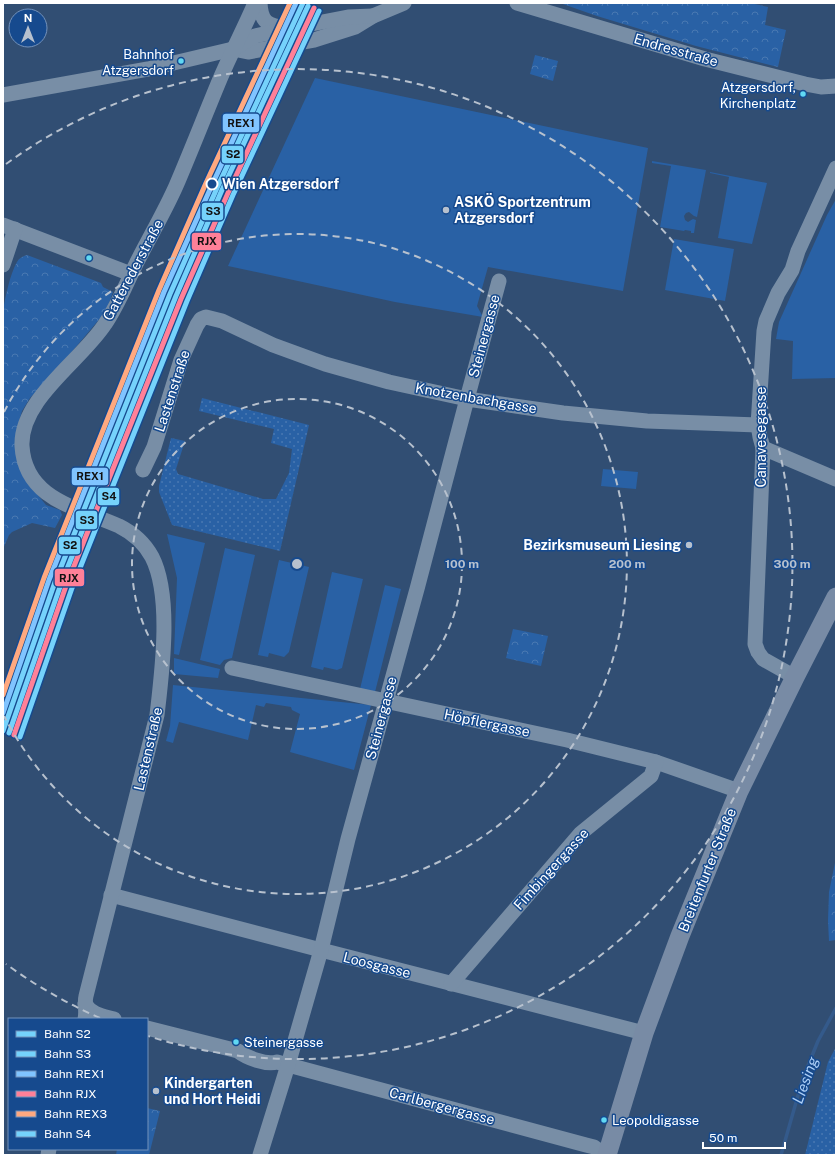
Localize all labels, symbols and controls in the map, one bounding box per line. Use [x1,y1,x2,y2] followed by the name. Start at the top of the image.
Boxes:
[8,8,48,48] north arrow
[24,12,32,24] text: N
[632,30,720,70] street label: Endresstraße
[102,47,174,78] place label: Bahnhof Atzgersdorf
[176,56,186,66] marker: Bahnhof Atzgersdorf
[720,80,796,111] place label: Atzgersdorf, Kirchenplatz
[798,89,808,99] marker: Atzgersdorf, Kirchenplatz
[222,113,260,133] line badge: REX1
[227,117,255,129] text: REX1
[221,145,244,164] line badge: S2
[226,148,240,160] text: S2
[222,176,339,192] place label: Wien Atzgersdorf
[205,177,219,191] marker: Wien Atzgersdorf
[454,193,591,226] place label: ASKÖ Sportzentrum Atzgersdorf
[201,202,224,221] line badge: S3
[206,205,220,217] text: S3
[441,205,451,215] marker: ASKÖ Sportzentrum Atzgersdorf
[100,217,166,323] street label: Gatterederstraße
[191,232,222,251] line badge: RJX
[197,235,217,247] text: RJX
[84,253,94,263] unlabelled marker
[465,293,503,379] street label: Steinergasse
[151,348,193,434] street label: Lastenstraße
[414,379,538,417] street label: Knotzenbachgasse
[753,386,769,487] street label: Canavesegasse
[71,467,109,486] line badge: REX1
[76,470,104,482] text: REX1
[97,487,120,506] line badge: S4
[102,490,116,502] text: S4
[75,510,98,530] line badge: S3
[80,514,94,526] text: S3
[58,536,81,555] line badge: S2
[523,537,681,553] place label: Bezirksmuseum Liesing
[63,539,77,551] text: S2
[684,540,694,550] marker: Bezirksmuseum Liesing
[290,557,304,571] centre of rings
[445,557,479,571] text: 100 m
[609,557,645,571] text: 200 m
[774,557,811,571] text: 300 m
[54,568,85,587] line badge: RJX
[59,572,79,584] text: RJX
[362,675,400,761] street label: Steinergasse
[131,706,165,792] street label: Lastenstraße
[443,706,531,740] street label: Höpflergasse
[675,806,739,934] street label: Breitenfurter Straße
[510,825,592,913] street label: Fimbingergasse
[342,949,412,981] street label: Loosgasse
[8,1018,148,1150] legend
[44,1027,91,1041] text: Bahn S2
[244,1035,323,1050] place label: Steinergasse
[231,1037,241,1047] marker: Steinergasse
[44,1047,91,1061] text: Bahn S3
[789,1054,821,1106] water label: Liesing
[44,1067,104,1081] text: Bahn REX1
[164,1075,260,1107] place label: Kindergarten und Hort Heidi
[388,1084,496,1128] street label: Carlbergergasse
[151,1086,161,1096] marker: Kindergarten und Hort Heidi
[44,1087,97,1101] text: Bahn RJX
[44,1107,107,1121] text: Bahn REX3
[612,1113,699,1128] place label: Leopoldigasse
[599,1115,609,1125] marker: Leopoldigasse
[703,1124,785,1150] scale bar
[44,1127,91,1141] text: Bahn S4
[709,1131,737,1145] text: 50 m

